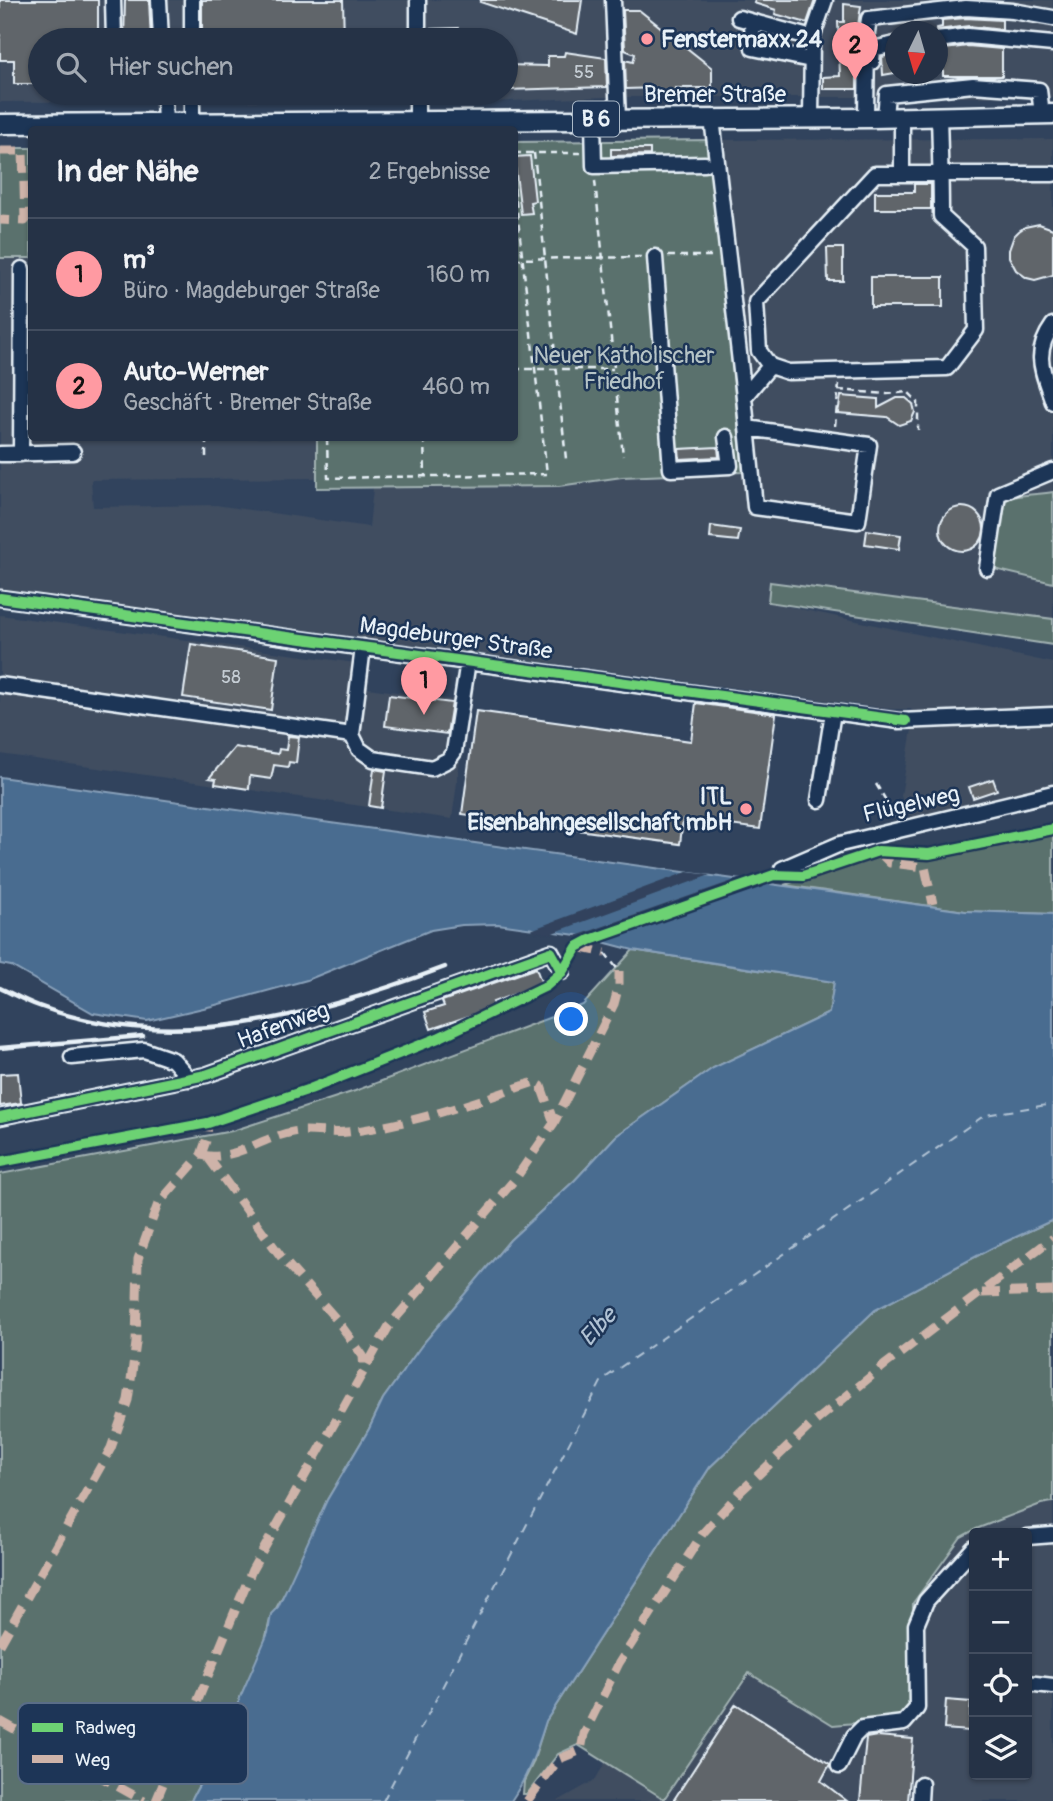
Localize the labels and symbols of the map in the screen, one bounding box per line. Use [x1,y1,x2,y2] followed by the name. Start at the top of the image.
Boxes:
[885,21,948,84] north arrow
[832,22,878,80] pin: 2
[661,25,823,54] place label: Fenstermaxx 24
[639,31,655,47] marker: Fenstermaxx 24
[574,60,594,84] house number: 55
[644,80,787,109] street label: Bremer Straße
[573,102,619,136] road number: B 6
[533,341,715,396] park label: Neuer Katholischer Friedhof
[358,610,555,666] street label: Magdeburger Straße
[401,657,447,715] pin: 1
[221,665,241,689] house number: 58
[860,779,962,829] street label: Flügelweg
[467,782,732,837] place label: ITL Eisenbahngesellschaft mbH
[738,801,754,817] marker: ITL Eisenbahngesellschaft mbH
[233,995,333,1055] street label: Hafenweg
[554,1002,588,1036] your location
[573,1300,624,1352] water label: Elbe
[18,1703,248,1784] legend
[75,1716,136,1740] text: Radweg
[75,1748,110,1772] text: Weg

